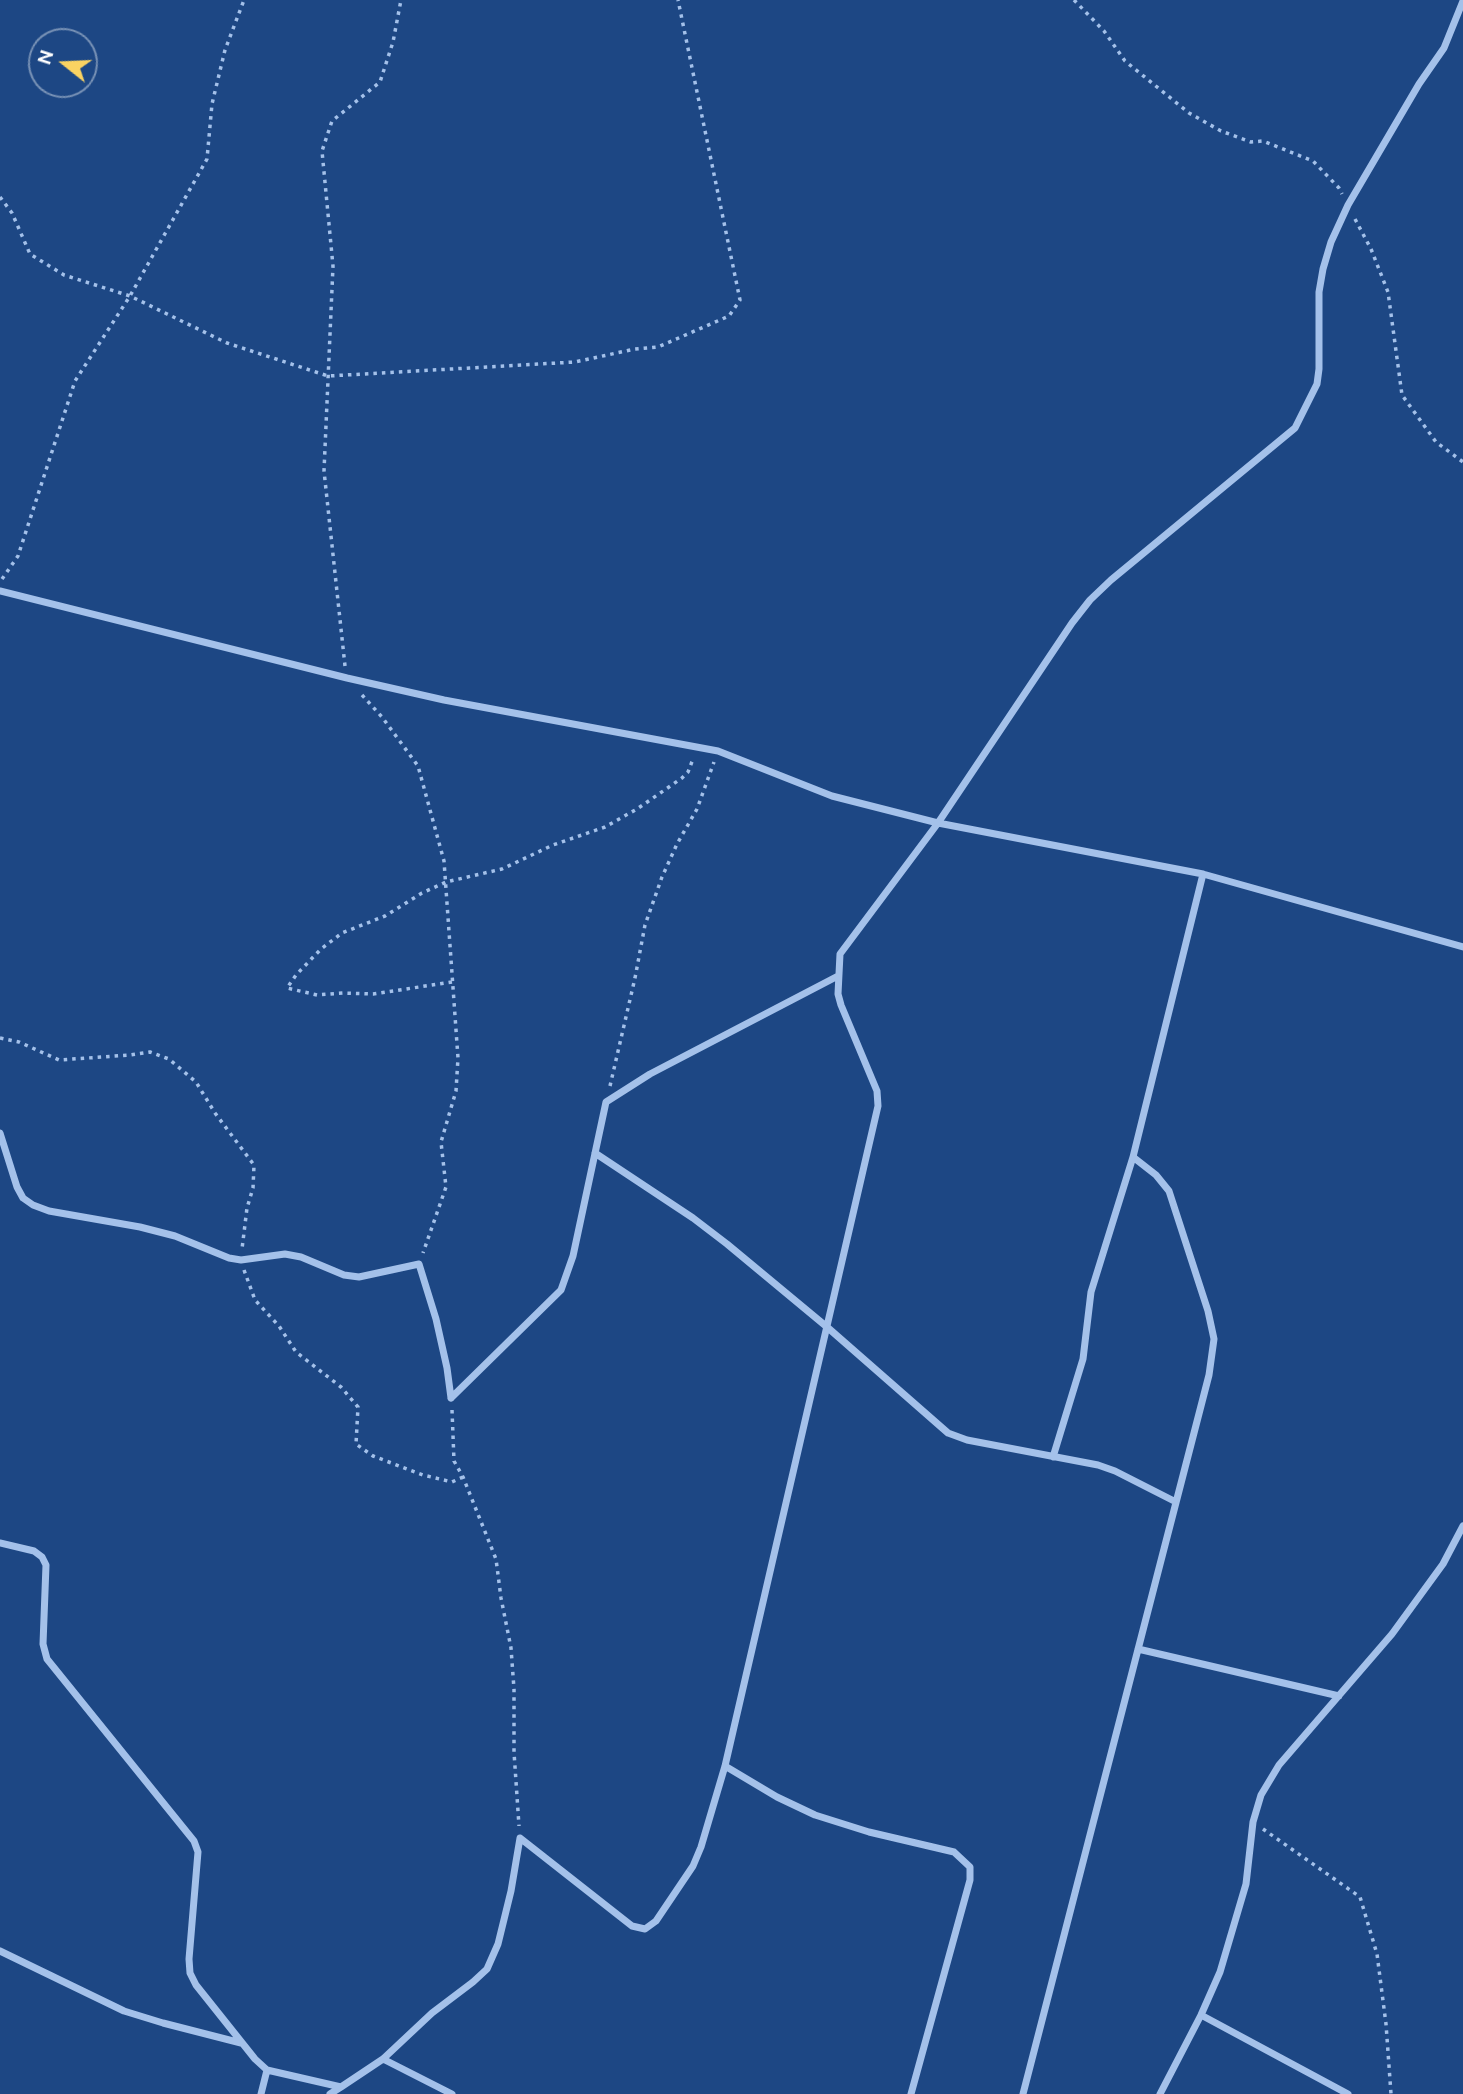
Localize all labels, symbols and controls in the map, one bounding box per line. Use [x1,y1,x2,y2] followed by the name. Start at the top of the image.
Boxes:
[28,28,98,98] north arrow
[32,47,58,67] text: N

